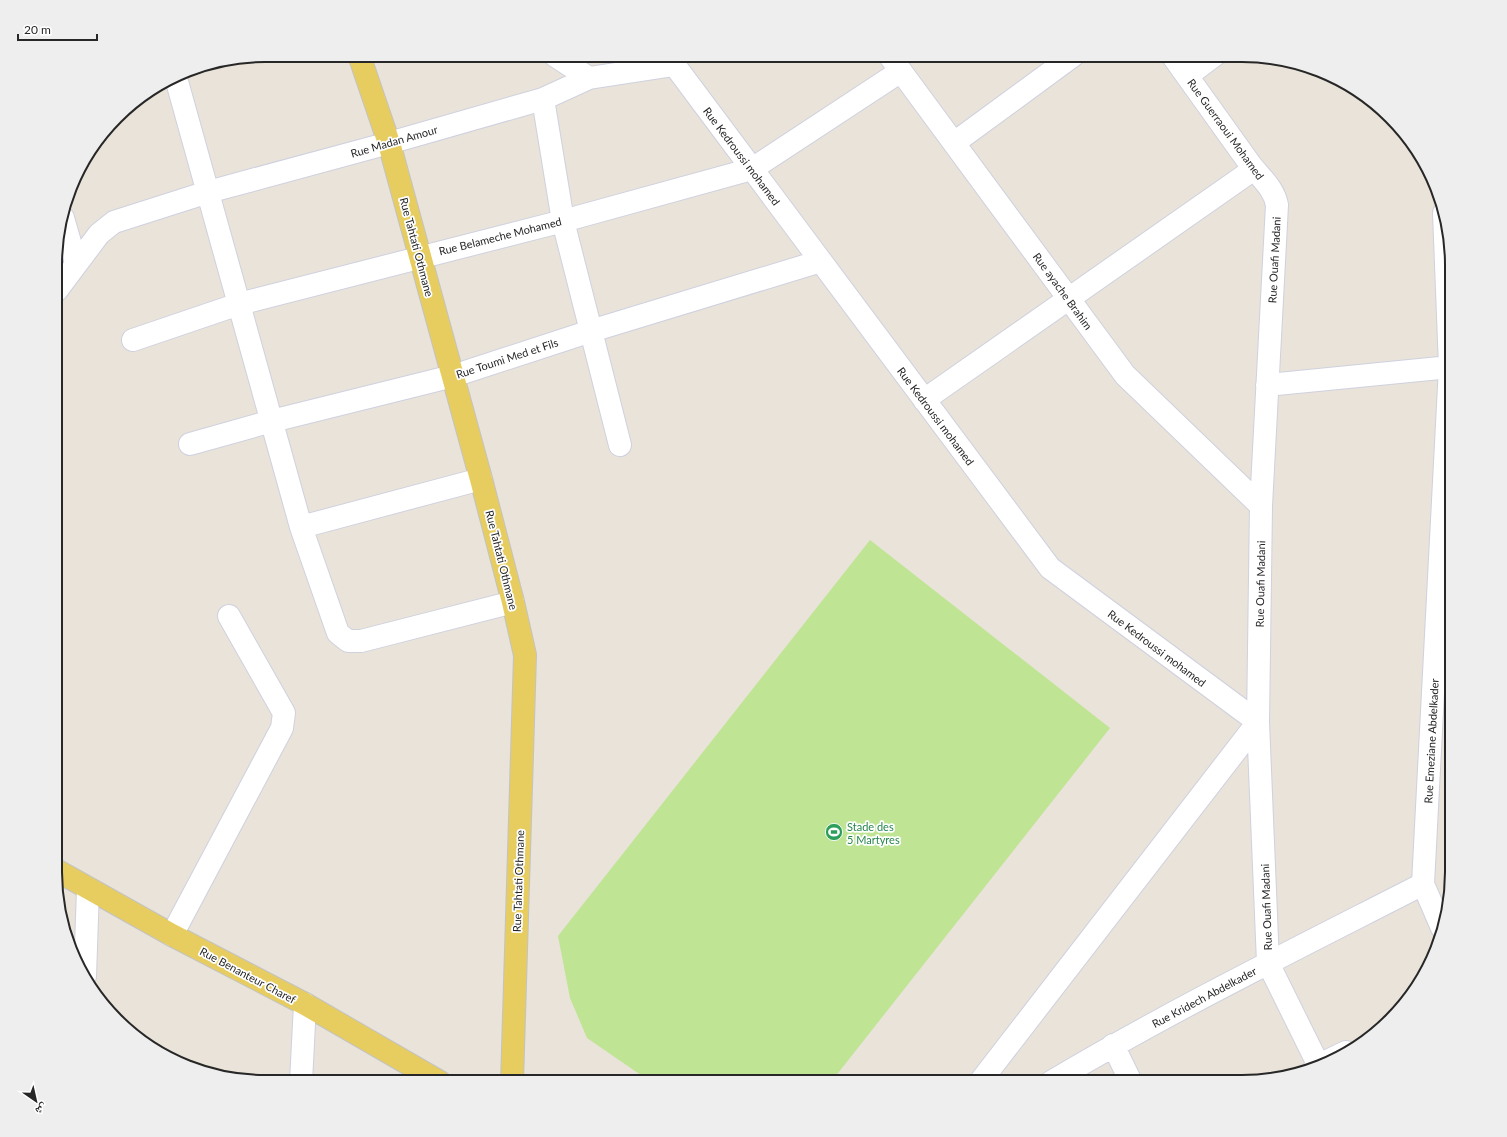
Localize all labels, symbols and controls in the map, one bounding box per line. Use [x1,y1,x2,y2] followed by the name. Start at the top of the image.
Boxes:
[18,16,97,42] scale bar
[24,22,51,37] text: 20 m
[1185,76,1267,182] street label: Rue Guerraoui Mohamed
[701,104,783,208] street label: Rue Kedroussi mohamed
[349,122,439,160] street label: Rue Madan Amour
[398,196,437,298] street label: Rue Tahtati Othmane
[437,214,563,258] street label: Rue Belameche Mohamed
[1265,216,1283,304] street label: Rue Ouafi Madani
[1031,250,1095,332] street label: Rue ayache Brahim
[454,335,560,381] street label: Rue Toumi Med et Fils
[895,364,977,468] street label: Rue Kedroussi mohamed
[483,509,521,611] street label: Rue Tahtati Othmane
[1253,540,1267,627] street label: Rue Ouafi Madani
[1105,607,1209,689] street label: Rue Kedroussi mohamed
[1421,678,1441,804] street label: Rue Emeziane Abdelkader
[847,820,900,846] place label: Stade des 5 Martyres
[824,822,844,842] sports icon: Stade des 5 Martyres
[510,830,526,932] street label: Rue Tahtati Othmane
[1258,863,1274,951] street label: Rue Ouafi Madani
[198,944,298,1006] street label: Rue Benanteur Charef
[1150,964,1258,1030] street label: Rue Kridech Abdelkader
[16,1081,56,1121] north arrow
[32,1099,50,1119] text: ش

